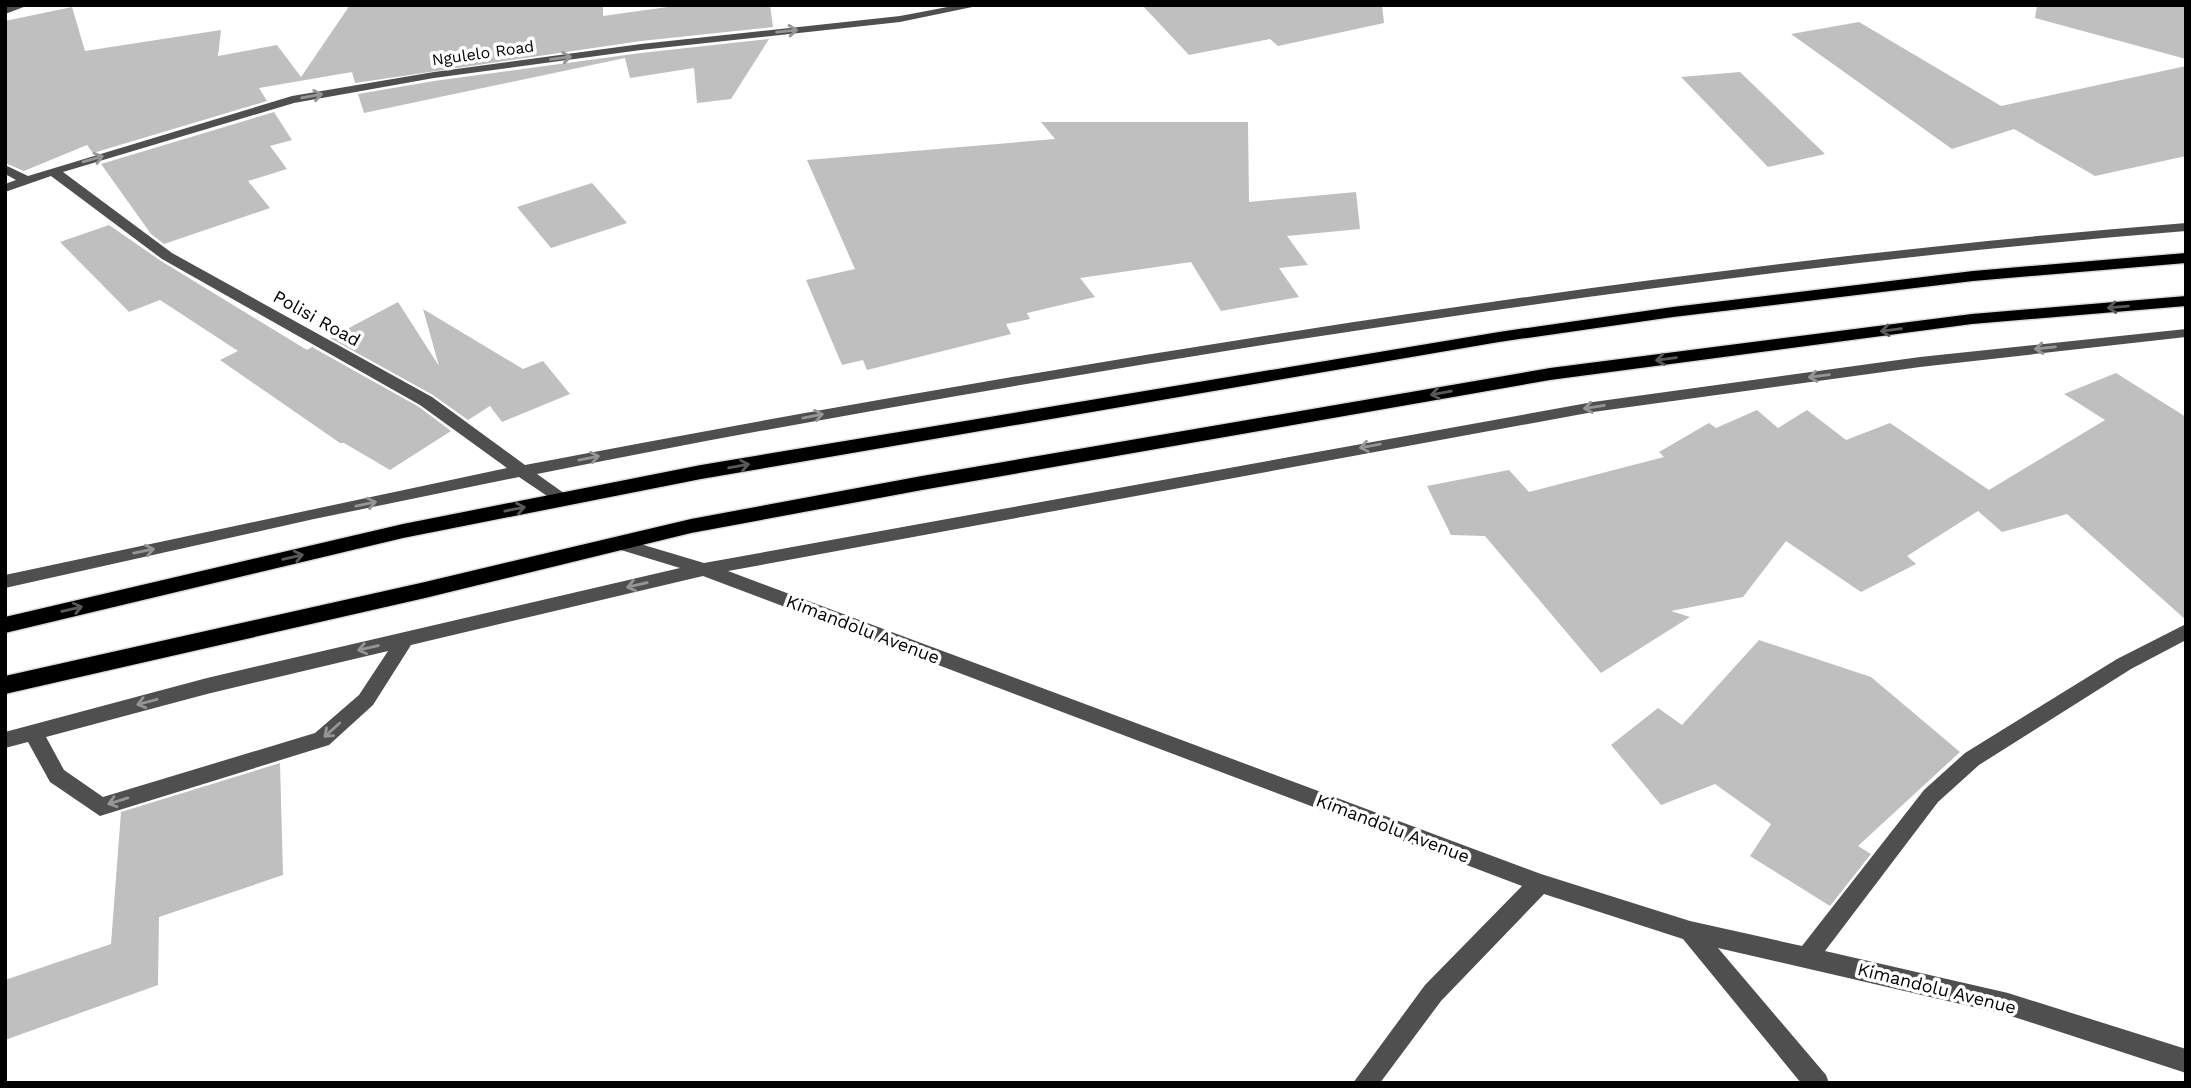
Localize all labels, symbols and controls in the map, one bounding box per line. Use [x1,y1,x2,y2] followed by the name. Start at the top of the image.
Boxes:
[775,24,798,37] one-way arrow
[431,36,535,70] street label: Ngulelo Road
[549,51,572,64] one-way arrow
[300,89,323,103] one-way arrow
[82,151,104,164] one-way arrow
[270,285,364,351] street label: Polisi Road
[2107,301,2130,314] one-way arrow
[1881,323,1903,336] one-way arrow
[2034,342,2057,355] one-way arrow
[1655,352,1678,365] one-way arrow
[1808,369,1831,382] one-way arrow
[1430,387,1453,400] one-way arrow
[1583,401,1606,414] one-way arrow
[801,409,824,422] one-way arrow
[1359,440,1382,453] one-way arrow
[577,451,600,464] one-way arrow
[727,459,750,472] one-way arrow
[354,497,377,510] one-way arrow
[503,502,526,516] one-way arrow
[132,544,155,558] one-way arrow
[281,550,304,563] one-way arrow
[626,579,649,592] one-way arrow
[783,590,943,668] street label: Kimandolu Avenue
[60,602,82,615] one-way arrow
[357,642,380,655] one-way arrow
[136,696,159,709] one-way arrow
[324,722,342,738] one-way arrow
[1313,789,1473,867] street label: Kimandolu Avenue
[107,796,129,809] one-way arrow
[1855,958,2019,1018] street label: Kimandolu Avenue

